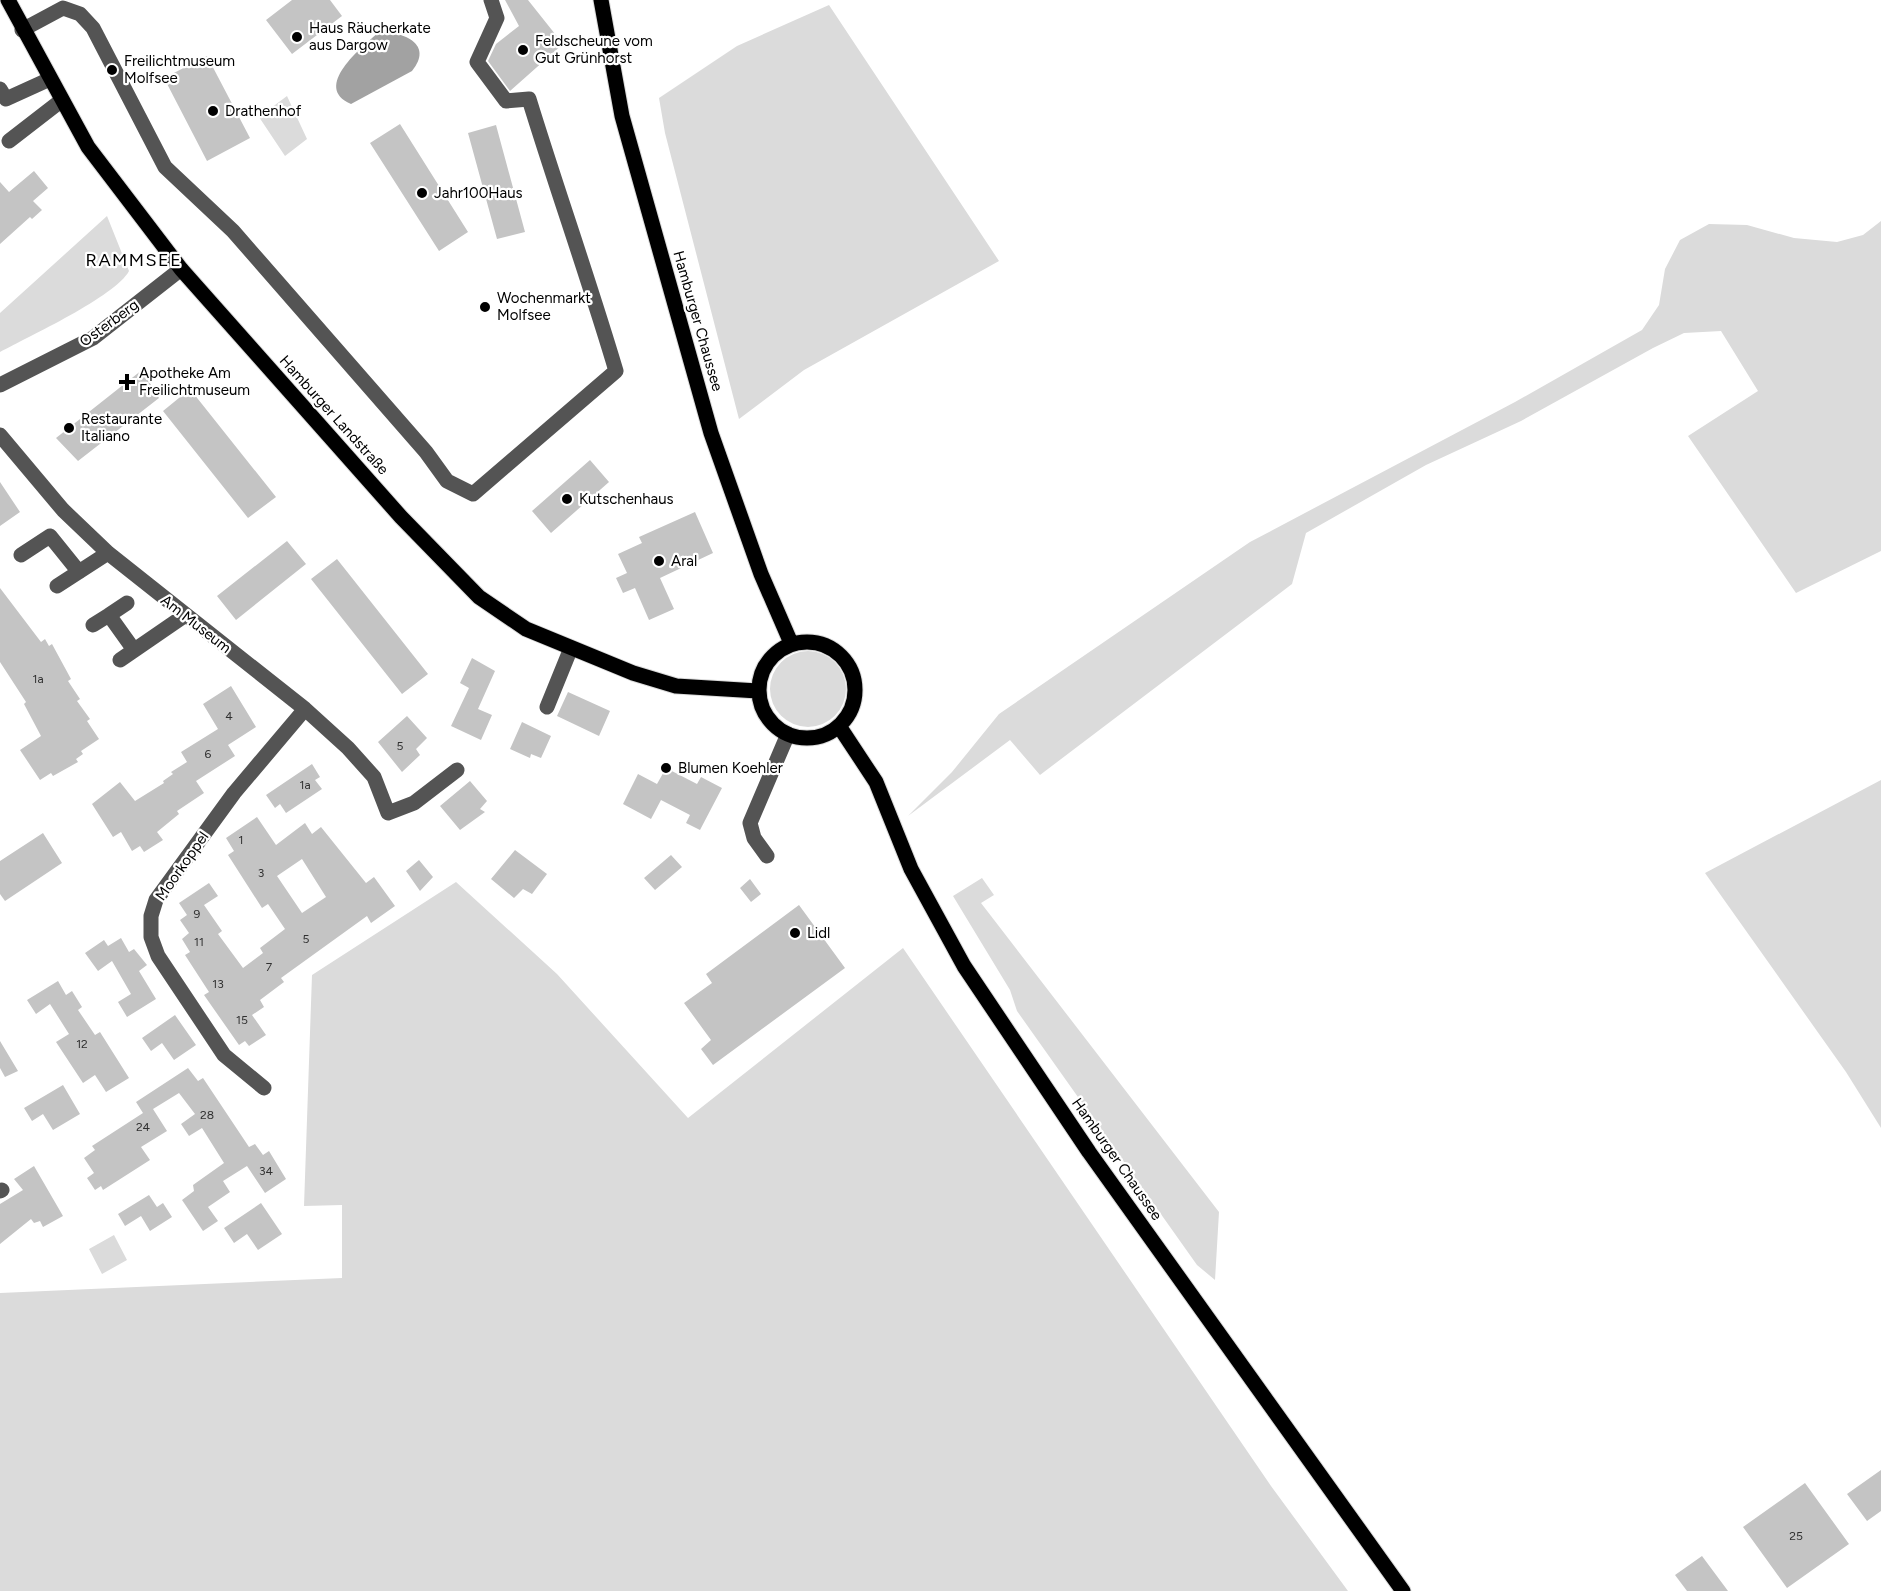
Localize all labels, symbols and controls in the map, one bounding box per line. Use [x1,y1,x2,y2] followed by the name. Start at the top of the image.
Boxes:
[309,19,431,54] place label: Haus Räucherkate aus Dargow
[290,30,304,44] marker: Haus Räucherkate aus Dargow
[535,32,653,67] place label: Feldscheune vom Gut Grünhorst
[516,43,530,57] marker: Feldscheune vom Gut Grünhorst
[124,52,235,87] place label: Freilichtmuseum Molfsee
[105,63,119,77] marker: Freilichtmuseum Molfsee
[225,102,302,120] place label: Drathenhof
[206,104,220,118] marker: Drathenhof
[434,184,523,202] place label: Jahr100Haus
[415,186,429,200] marker: Jahr100Haus
[86,249,182,271] district label: RAMMSEE
[669,249,727,393] street label: Hamburger Chaussee
[497,289,591,324] place label: Wochenmarkt Molfsee
[76,296,142,350] street label: Osterberg
[478,300,492,314] marker: Wochenmarkt Molfsee
[276,352,392,478] street label: Hamburger Landstraße
[139,364,250,399] place label: Apotheke Am Freilichtmuseum
[120,375,134,389] marker: Apotheke Am Freilichtmuseum
[81,410,162,445] place label: Restaurante Italiano
[62,421,76,435] marker: Restaurante Italiano
[579,490,674,508] place label: Kutschenhaus
[560,492,574,506] marker: Kutschenhaus
[671,552,697,570] place label: Aral
[652,554,666,568] marker: Aral
[157,591,235,657] street label: Am Museum
[32,672,44,686] house number: 1a
[225,709,233,723] house number: 4
[397,739,404,753] house number: 5
[205,747,212,761] house number: 6
[678,759,783,777] place label: Blumen Koehler
[659,761,673,775] marker: Blumen Koehler
[299,778,311,792] house number: 1a
[152,828,212,904] street label: Moorkoppel
[239,833,243,847] house number: 1
[258,866,264,880] house number: 3
[194,907,201,921] house number: 9
[807,924,830,942] place label: Lidl
[788,926,802,940] marker: Lidl
[303,932,310,946] house number: 5
[194,935,204,949] house number: 11
[266,960,273,974] house number: 7
[212,977,224,991] house number: 13
[236,1013,248,1027] house number: 15
[76,1037,88,1051] house number: 12
[1068,1094,1166,1224] street label: Hamburger Chaussee
[200,1108,214,1122] house number: 28
[136,1120,151,1134] house number: 24
[259,1164,274,1178] house number: 34
[1789,1529,1803,1543] house number: 25

